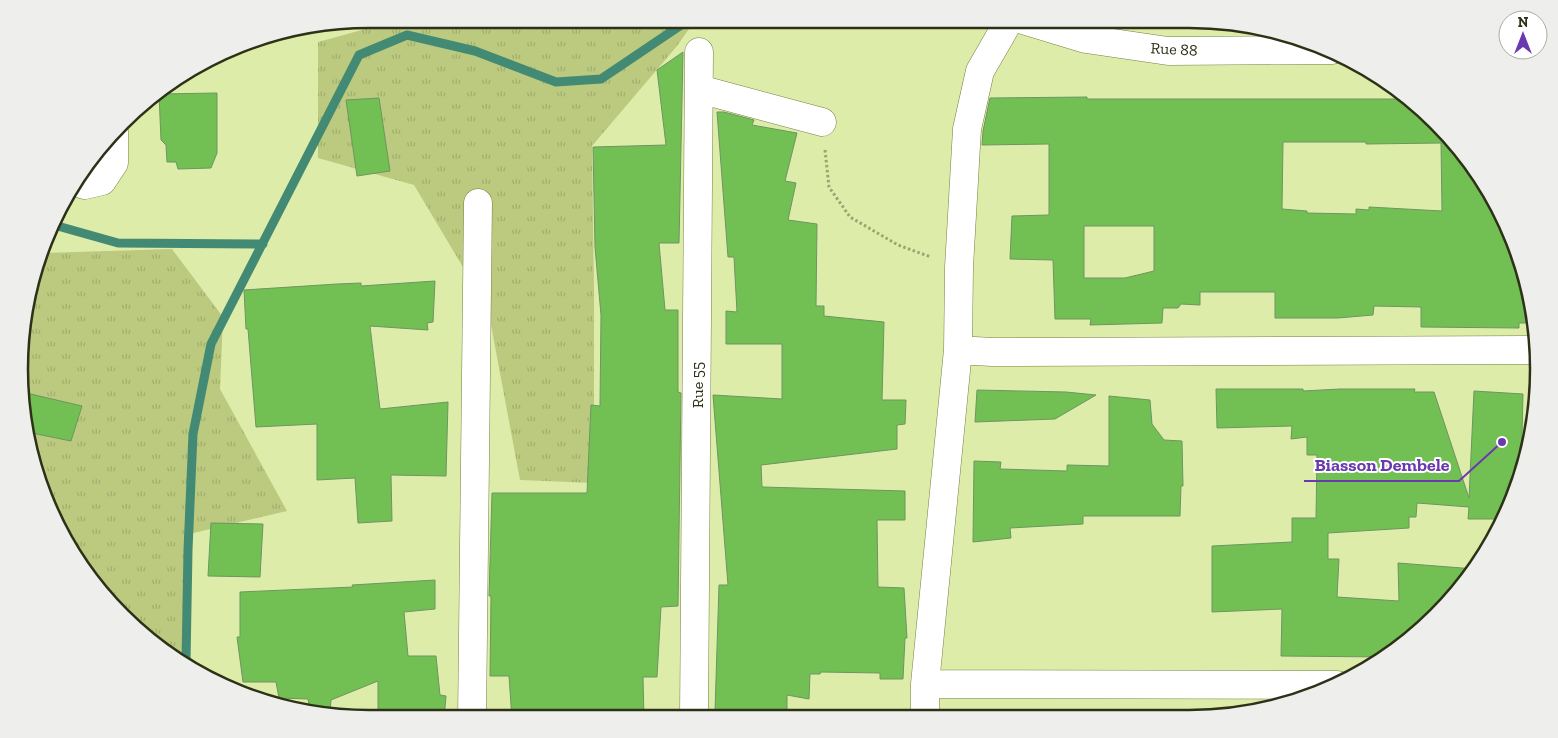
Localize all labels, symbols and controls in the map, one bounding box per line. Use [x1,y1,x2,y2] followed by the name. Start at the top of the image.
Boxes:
[1498,10,1548,60] north arrow
[1518,14,1529,31] text: N
[1150,38,1198,60] street label: Rue 88
[688,362,707,408] street label: Rue 55
[1304,448,1459,481] callout: Biasson Dembele
[1314,454,1450,476] text: Biasson Dembele

